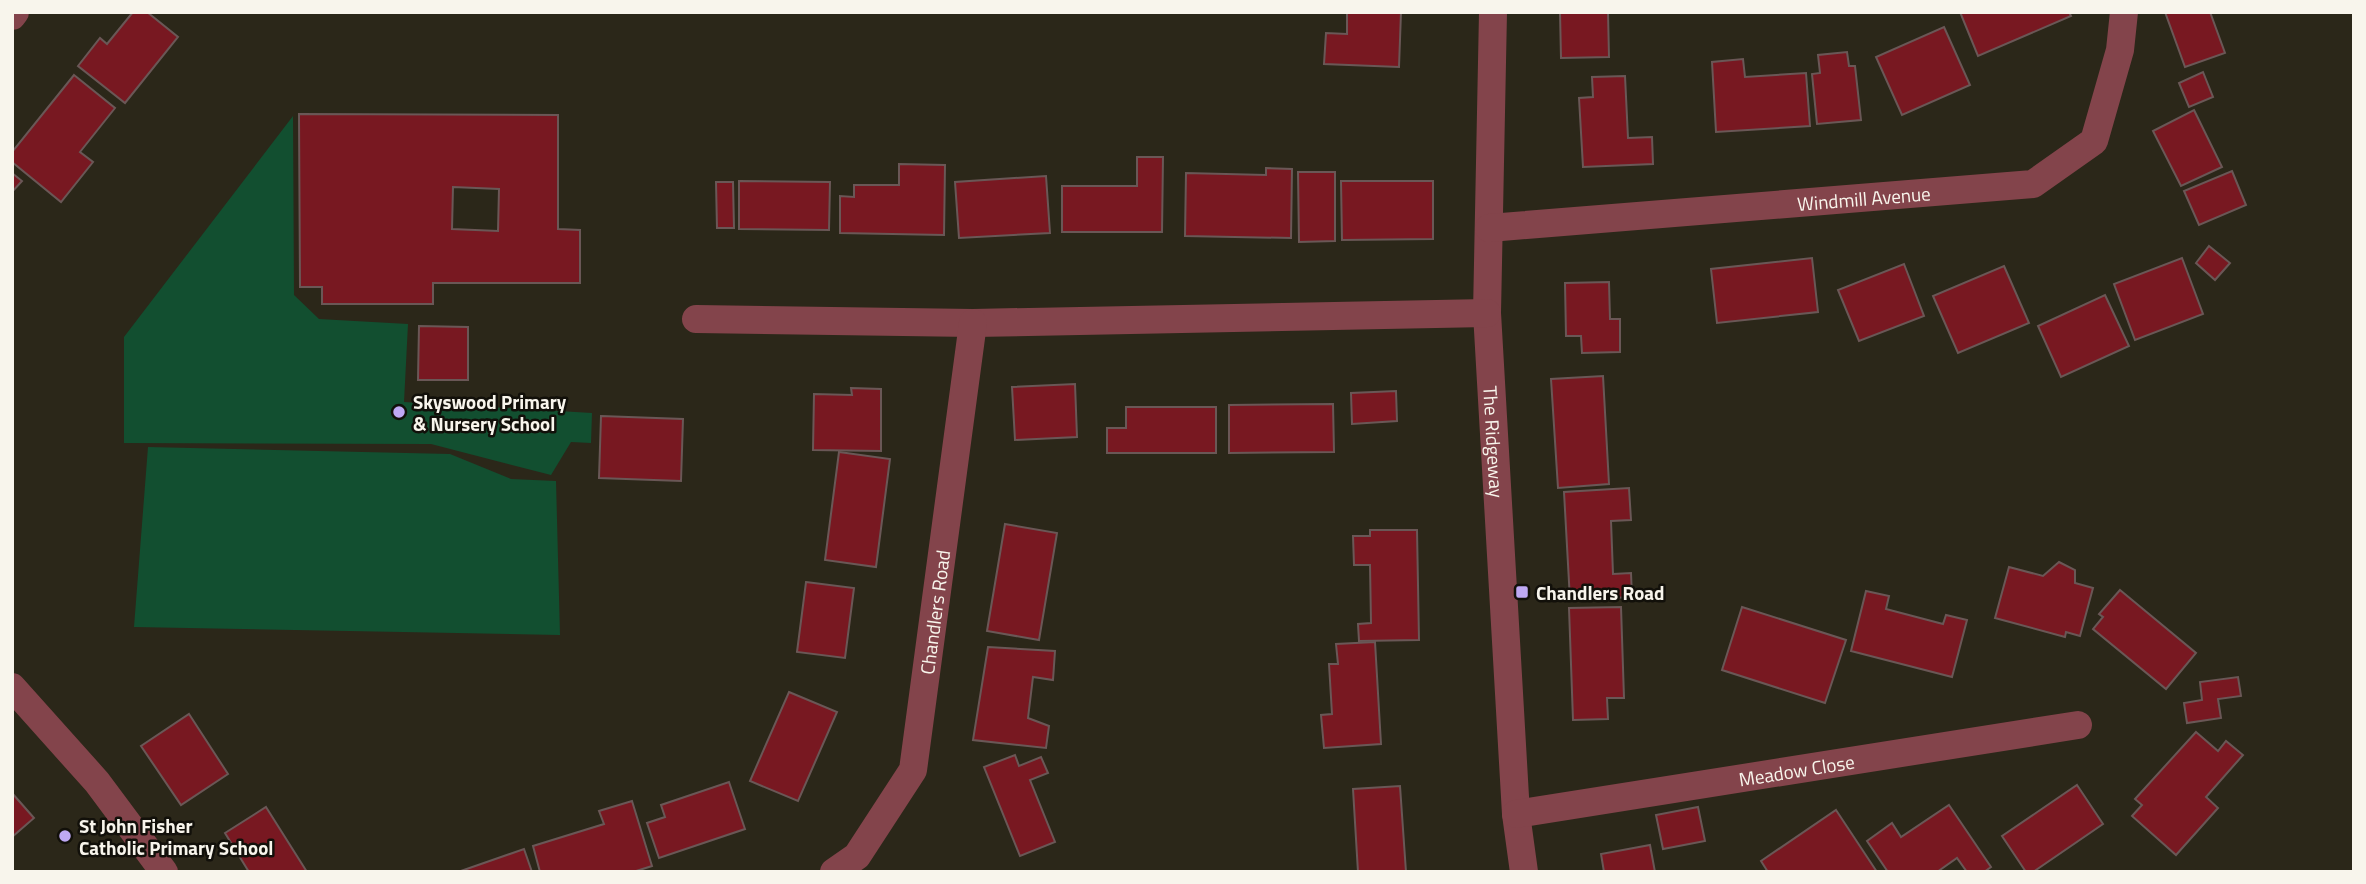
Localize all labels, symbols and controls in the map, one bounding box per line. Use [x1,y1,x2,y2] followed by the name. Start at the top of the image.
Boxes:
[1796,178,1932,218] street label: Windmill Avenue
[1477,385,1512,499] street label: The Ridgeway
[413,387,567,438] place label: Skyswood Primary & Nursery School
[391,404,407,420] marker: Skyswood Primary & Nursery School
[912,548,957,676] street label: Chandlers Road
[1536,578,1664,607] place label: Chandlers Road
[1514,584,1530,600] marker: Chandlers Road
[1736,746,1857,793] street label: Meadow Close
[79,811,273,862] place label: St John Fisher Catholic Primary School
[57,828,73,844] marker: St John Fisher Catholic Primary School

